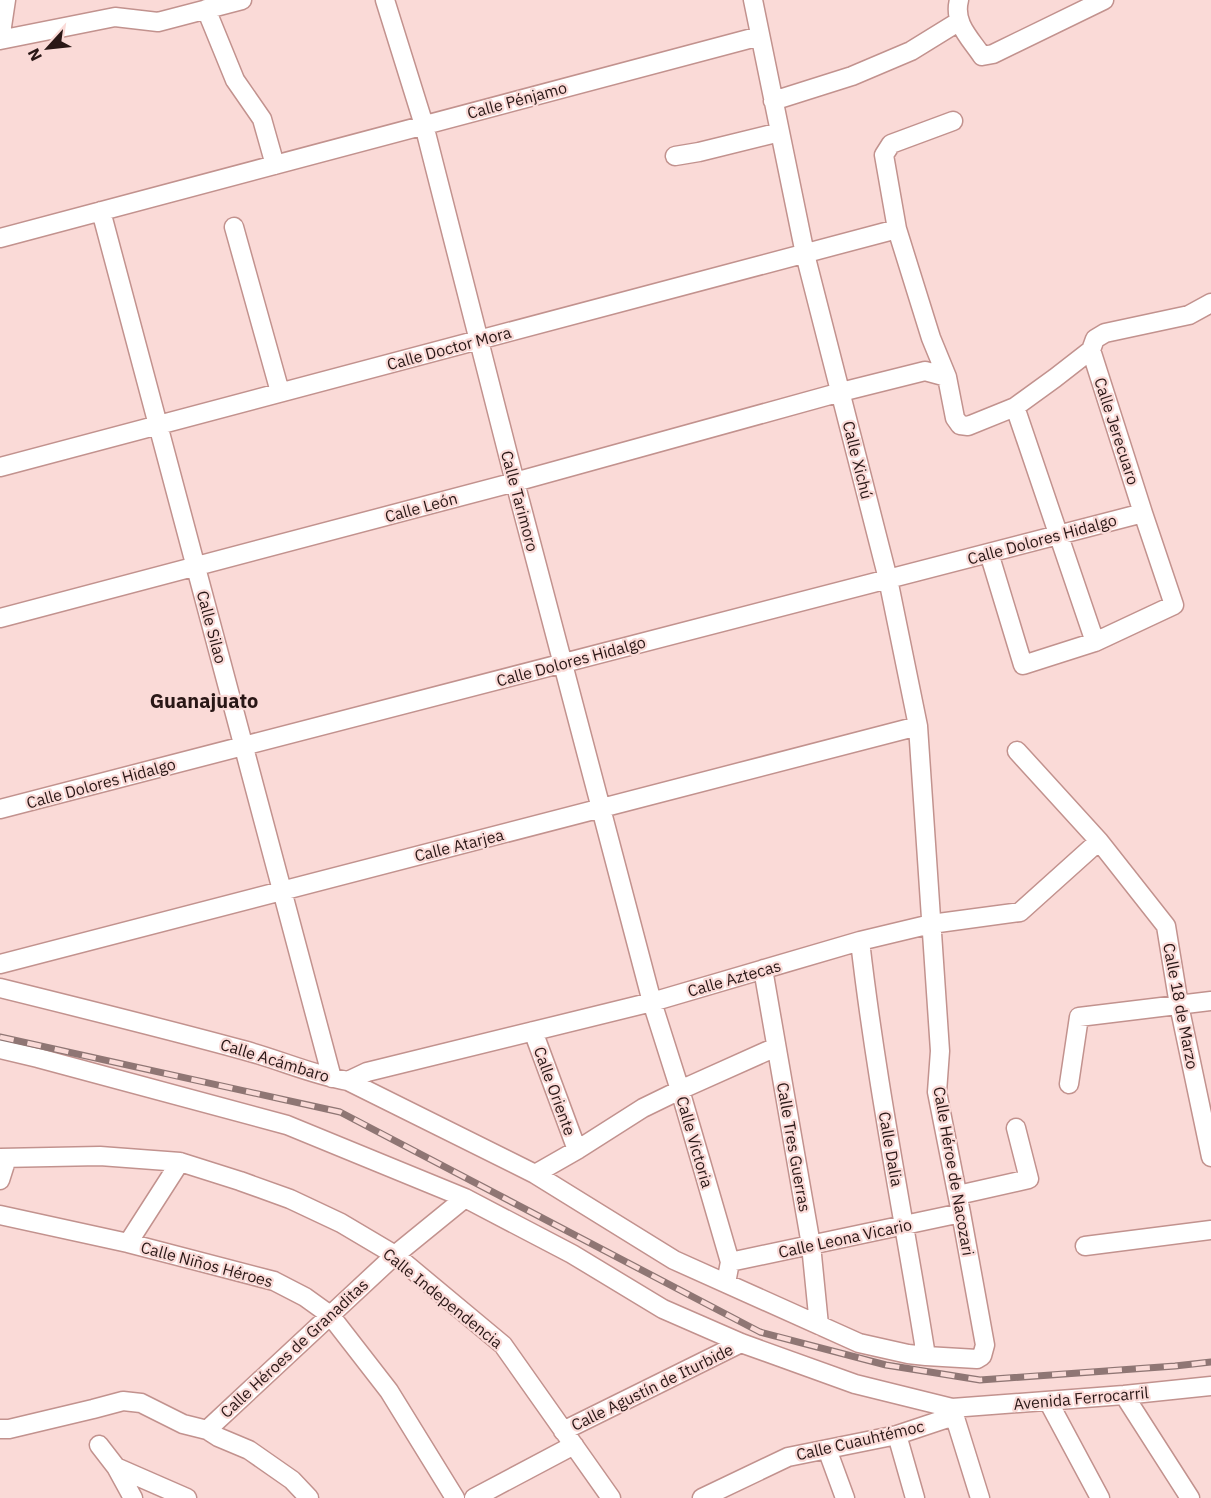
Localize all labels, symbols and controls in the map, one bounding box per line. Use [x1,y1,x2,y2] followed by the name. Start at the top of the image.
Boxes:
[18,18,78,78] north arrow
[23,45,46,65] text: N
[465,77,569,123] street label: Calle Pénjamo
[385,322,514,374] street label: Calle Doctor Mora
[1090,375,1144,487] street label: Calle Jerecuaro
[839,419,877,501] street label: Calle Xichú
[497,448,543,554] street label: Calle Tarimoro
[382,488,460,526] street label: Calle León
[965,509,1119,569] street label: Calle Dolores Hidalgo
[193,588,231,666] street label: Calle Silao
[494,631,648,691] street label: Calle Dolores Hidalgo
[150,687,258,714] district label: Guanajuato
[24,753,178,813] street label: Calle Dolores Hidalgo
[412,824,506,866] street label: Calle Atarjea
[1159,941,1203,1071] street label: Calle 18 de Marzo
[685,955,783,1001] street label: Calle Aztecas
[218,1034,332,1086] street label: Calle Acámbaro
[530,1044,580,1138] street label: Calle Oriente
[773,1081,815,1213] street label: Calle Tres Guerras
[929,1085,979,1257] street label: Calle Héroe de Nacozari
[672,1094,718,1191] street label: Calle Victoria
[875,1110,908,1189] street label: Calle Dalia
[776,1214,914,1262] street label: Calle Leona Vicario
[139,1237,275,1291] street label: Calle Niños Héroes
[379,1244,507,1353] street label: Calle Independencia
[216,1274,372,1422] street label: Calle Héroes de Granaditas
[568,1339,736,1435] street label: Calle Agustín de Iturbide
[1012,1382,1150,1414] street label: Avenida Ferrocarril
[794,1416,926,1464] street label: Calle Cuauhtémoc

